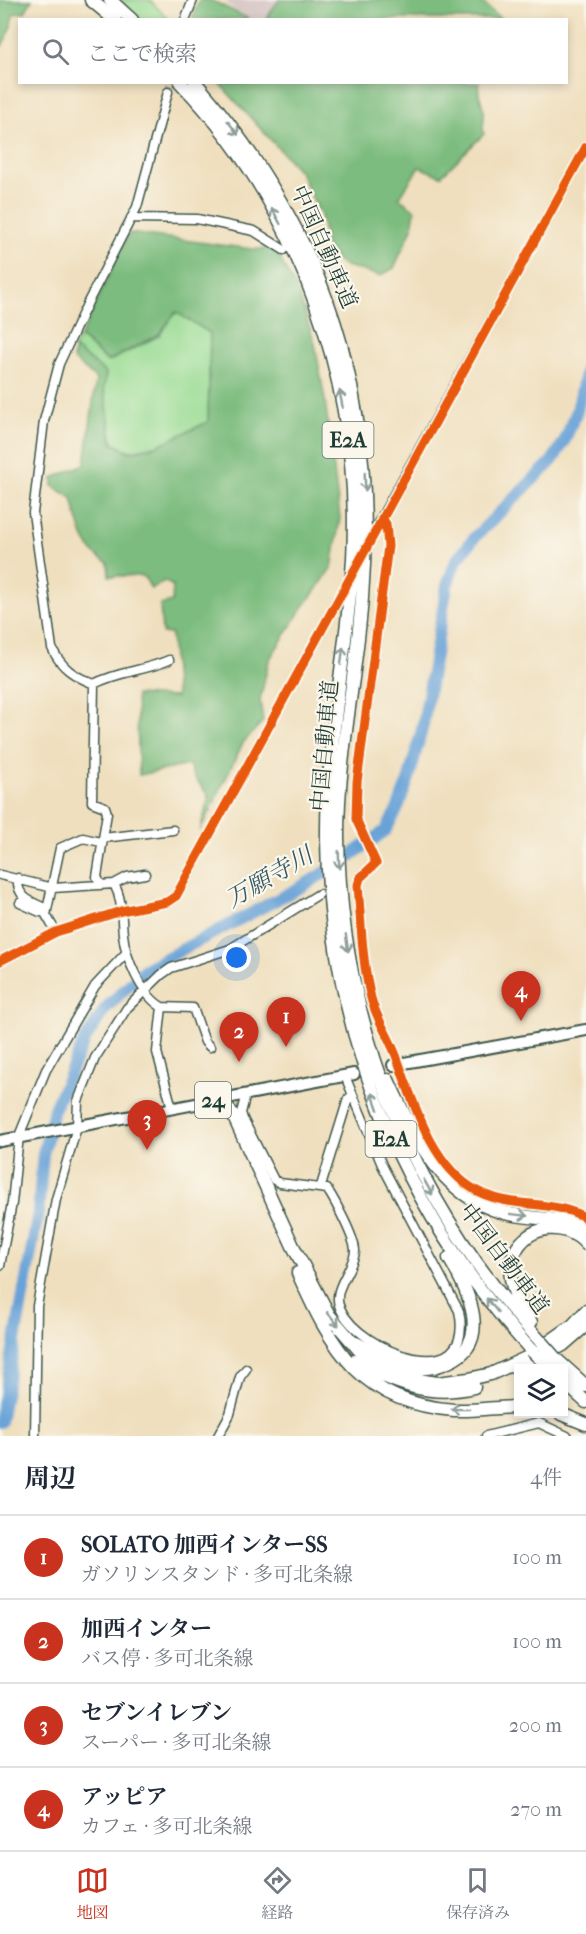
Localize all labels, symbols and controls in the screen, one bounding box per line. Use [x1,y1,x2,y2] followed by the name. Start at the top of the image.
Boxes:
[18,18,568,84] search box
[39,35,72,68] icon: search
[87,41,197,67] text: ここで検索
[227,119,239,135] one-way arrow
[285,181,363,313] street label: 中国自動車道
[270,208,282,225] one-way arrow
[335,390,346,409] one-way arrow
[322,422,374,458] road number: E2A
[360,471,371,491] one-way arrow
[337,646,348,666] one-way arrow
[306,679,344,813] street label: 中国自動車道
[220,839,320,913] water label: 万願寺川
[334,849,345,869] one-way arrow
[341,933,352,953] one-way arrow
[222,943,251,972] your location
[502,972,540,1021] pin: 4
[266,998,306,1047] pin: 1
[220,1012,258,1062] pin: 2
[195,1082,231,1118] road number: 24
[369,1092,380,1111] one-way arrow
[128,1100,166,1150] pin: 3
[366,1121,416,1157] road number: E2A
[422,1178,434,1195] one-way arrow
[454,1198,554,1320] street label: 中国自動車道
[508,1210,528,1221] one-way arrow
[486,1298,499,1314] one-way arrow
[327,1311,340,1327] one-way arrow
[514,1364,568,1418] map controls
[514,1364,568,1418] button: layers
[451,1404,471,1415] one-way arrow
[24,1463,76,1494] text: 周辺
[530,1466,562,1489] text: 4件
[81,1532,328,1558] text: SOLATO 加西インターSS
[40,1546,47,1569] text: 1
[512,1546,562,1569] text: 100 m
[81,1563,353,1586] text: ガソリンスタンド · 多可北条線
[81,1616,212,1642] text: 加西インター
[38,1630,49,1653] text: 2
[512,1630,562,1653] text: 100 m
[81,1647,254,1670] text: バス停 · 多可北条線
[81,1700,232,1726] text: セブンイレブン
[39,1714,48,1737] text: 3
[509,1714,562,1737] text: 200 m
[81,1731,272,1754] text: スーパー · 多可北条線
[81,1784,167,1810] text: アッピア
[38,1798,49,1821] text: 4
[510,1798,562,1821] text: 270 m
[81,1815,253,1838] text: カフェ · 多可北条線
[76,1864,109,1923] tab: 地図
[261,1864,294,1923] tab: 経路
[446,1864,510,1923] tab: 保存済み

